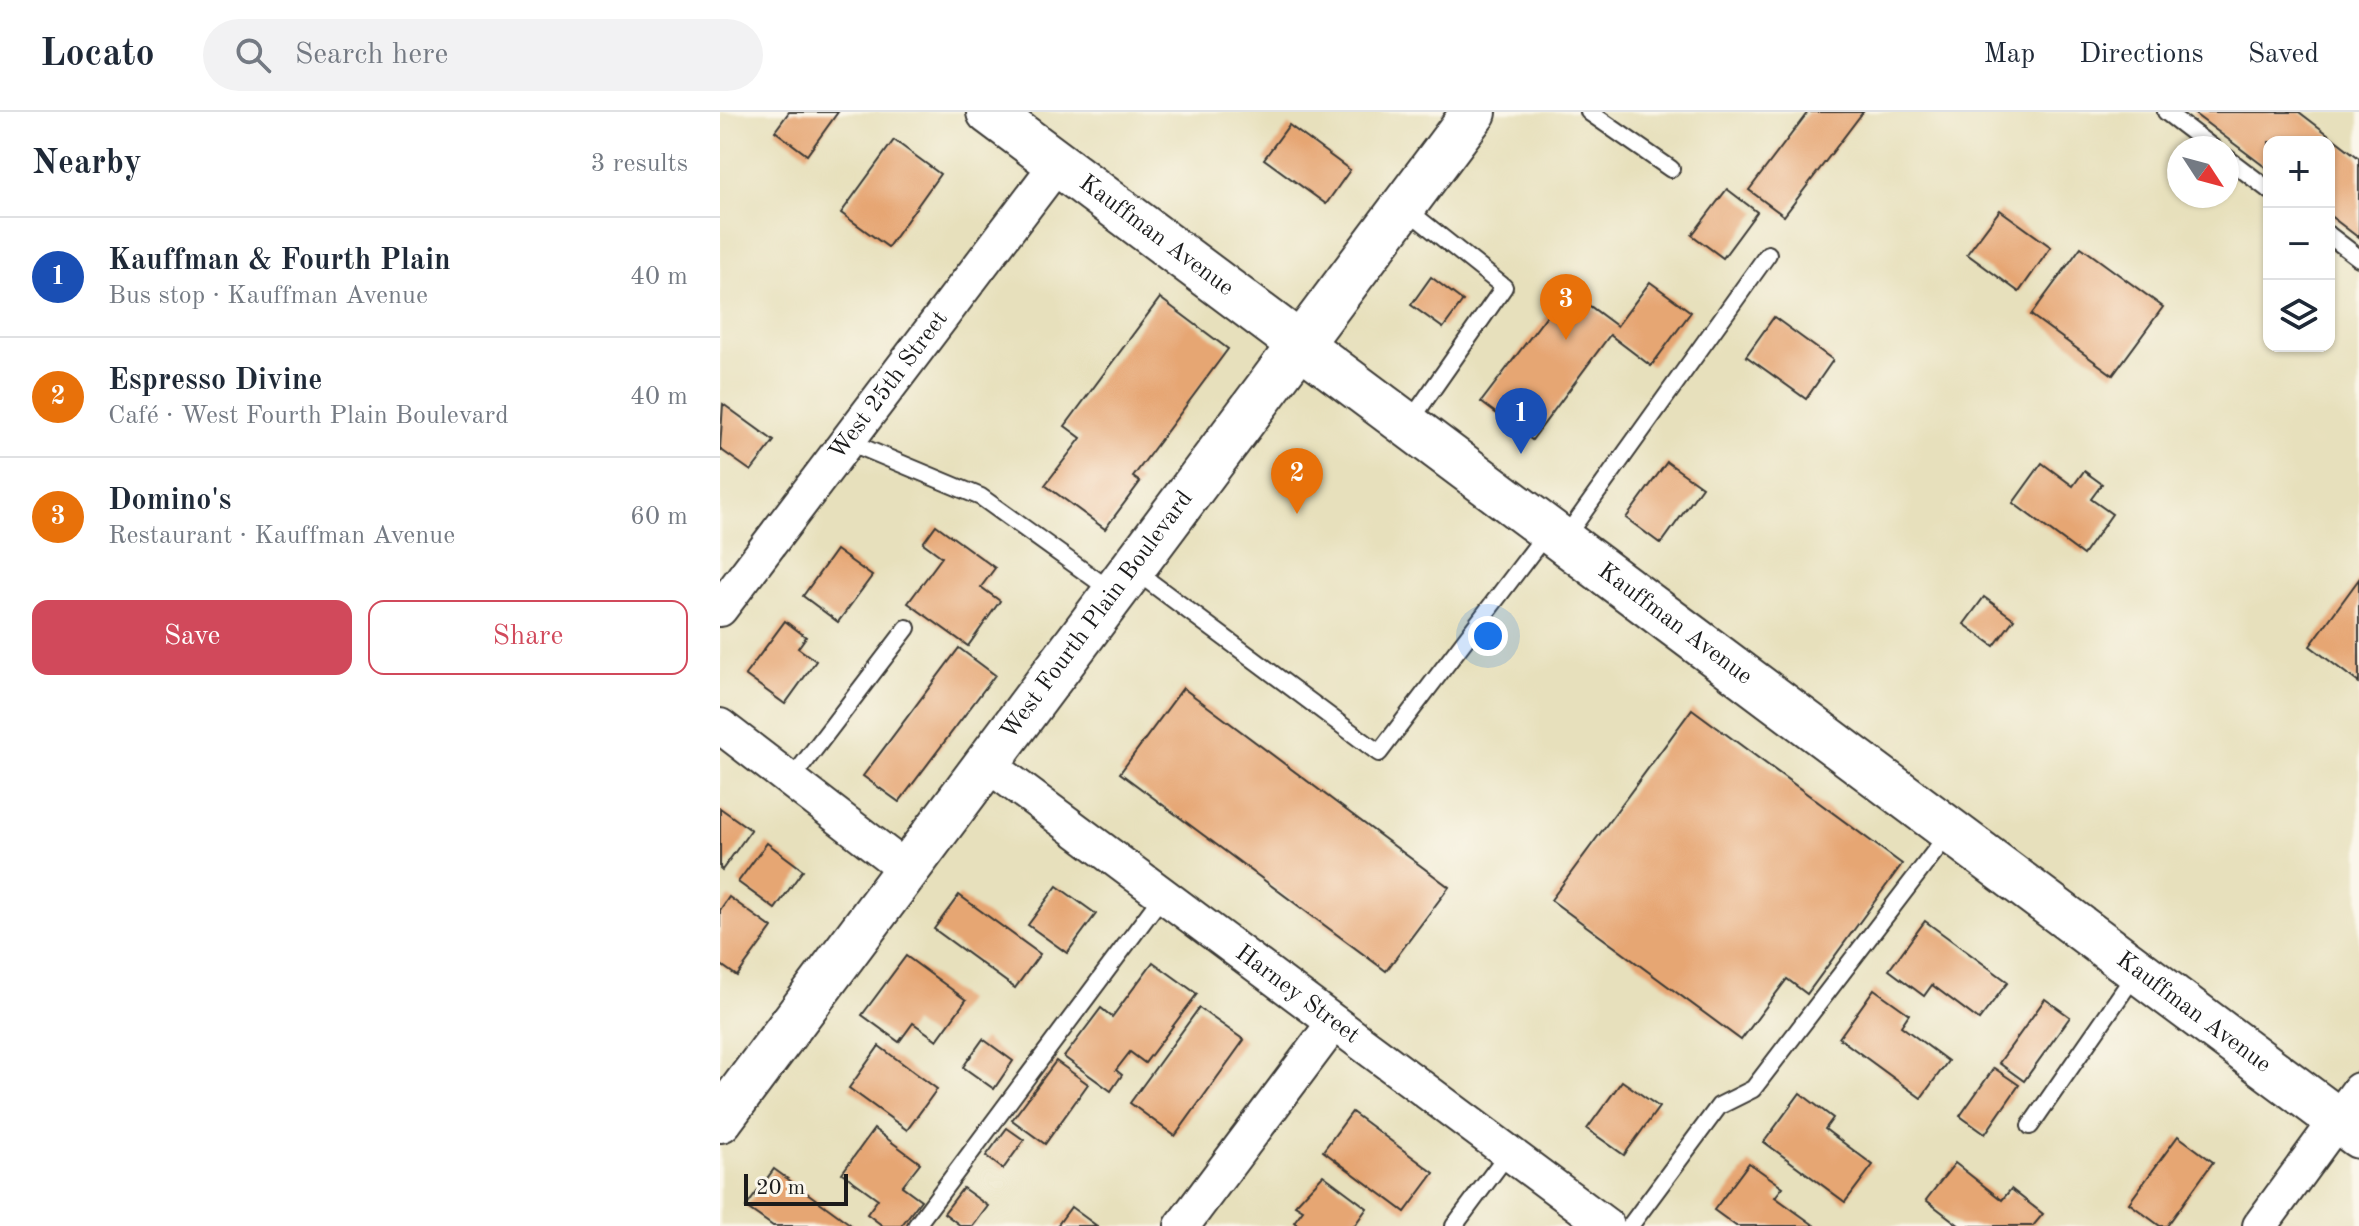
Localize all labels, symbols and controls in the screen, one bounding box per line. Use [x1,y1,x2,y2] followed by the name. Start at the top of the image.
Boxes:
[203,19,763,91] search box
[231,33,275,77] icon: search
[40,36,155,74] text: Locato
[295,40,448,70] text: Search here
[1983,41,2035,69] text: Map
[2079,41,2204,69] text: Directions
[2248,41,2319,69] text: Saved
[2167,136,2239,208] north arrow
[2263,136,2335,352] map controls
[2263,136,2335,208] button: +
[32,147,142,181] text: Nearby
[590,151,688,177] text: 3 results
[1074,171,1238,301] street label: Kauffman Avenue
[2263,208,2335,280] button: −
[108,246,451,276] text: Kauffman & Fourth Plain
[50,264,66,290] text: 1
[630,264,688,290] text: 40 m
[1540,274,1592,340] pin: 3
[2263,280,2335,352] button: layers
[108,283,428,309] text: Bus stop · Kauffman Avenue
[825,307,953,465] street label: West 25th Street
[108,366,323,396] text: Espresso Divine
[50,384,66,410] text: 2
[630,384,688,410] text: 40 m
[1495,388,1547,454] pin: 1
[108,403,509,429] text: Café · West Fourth Plain Boulevard
[1271,448,1323,514] pin: 2
[108,486,231,516] text: Domino's
[997,487,1198,744] street label: West Fourth Plain Boulevard
[50,504,66,530] text: 3
[630,504,688,530] text: 60 m
[108,523,455,549] text: Restaurant · Kauffman Avenue
[1593,559,1756,690] street label: Kauffman Avenue
[32,600,352,675] button: Save
[368,600,688,675] button: Share
[1468,616,1508,656] your location
[1231,941,1363,1049] street label: Harney Street
[2112,948,2275,1078] street label: Kauffman Avenue
[744,1170,848,1206] scale bar
[756,1177,805,1199] text: 20 m

